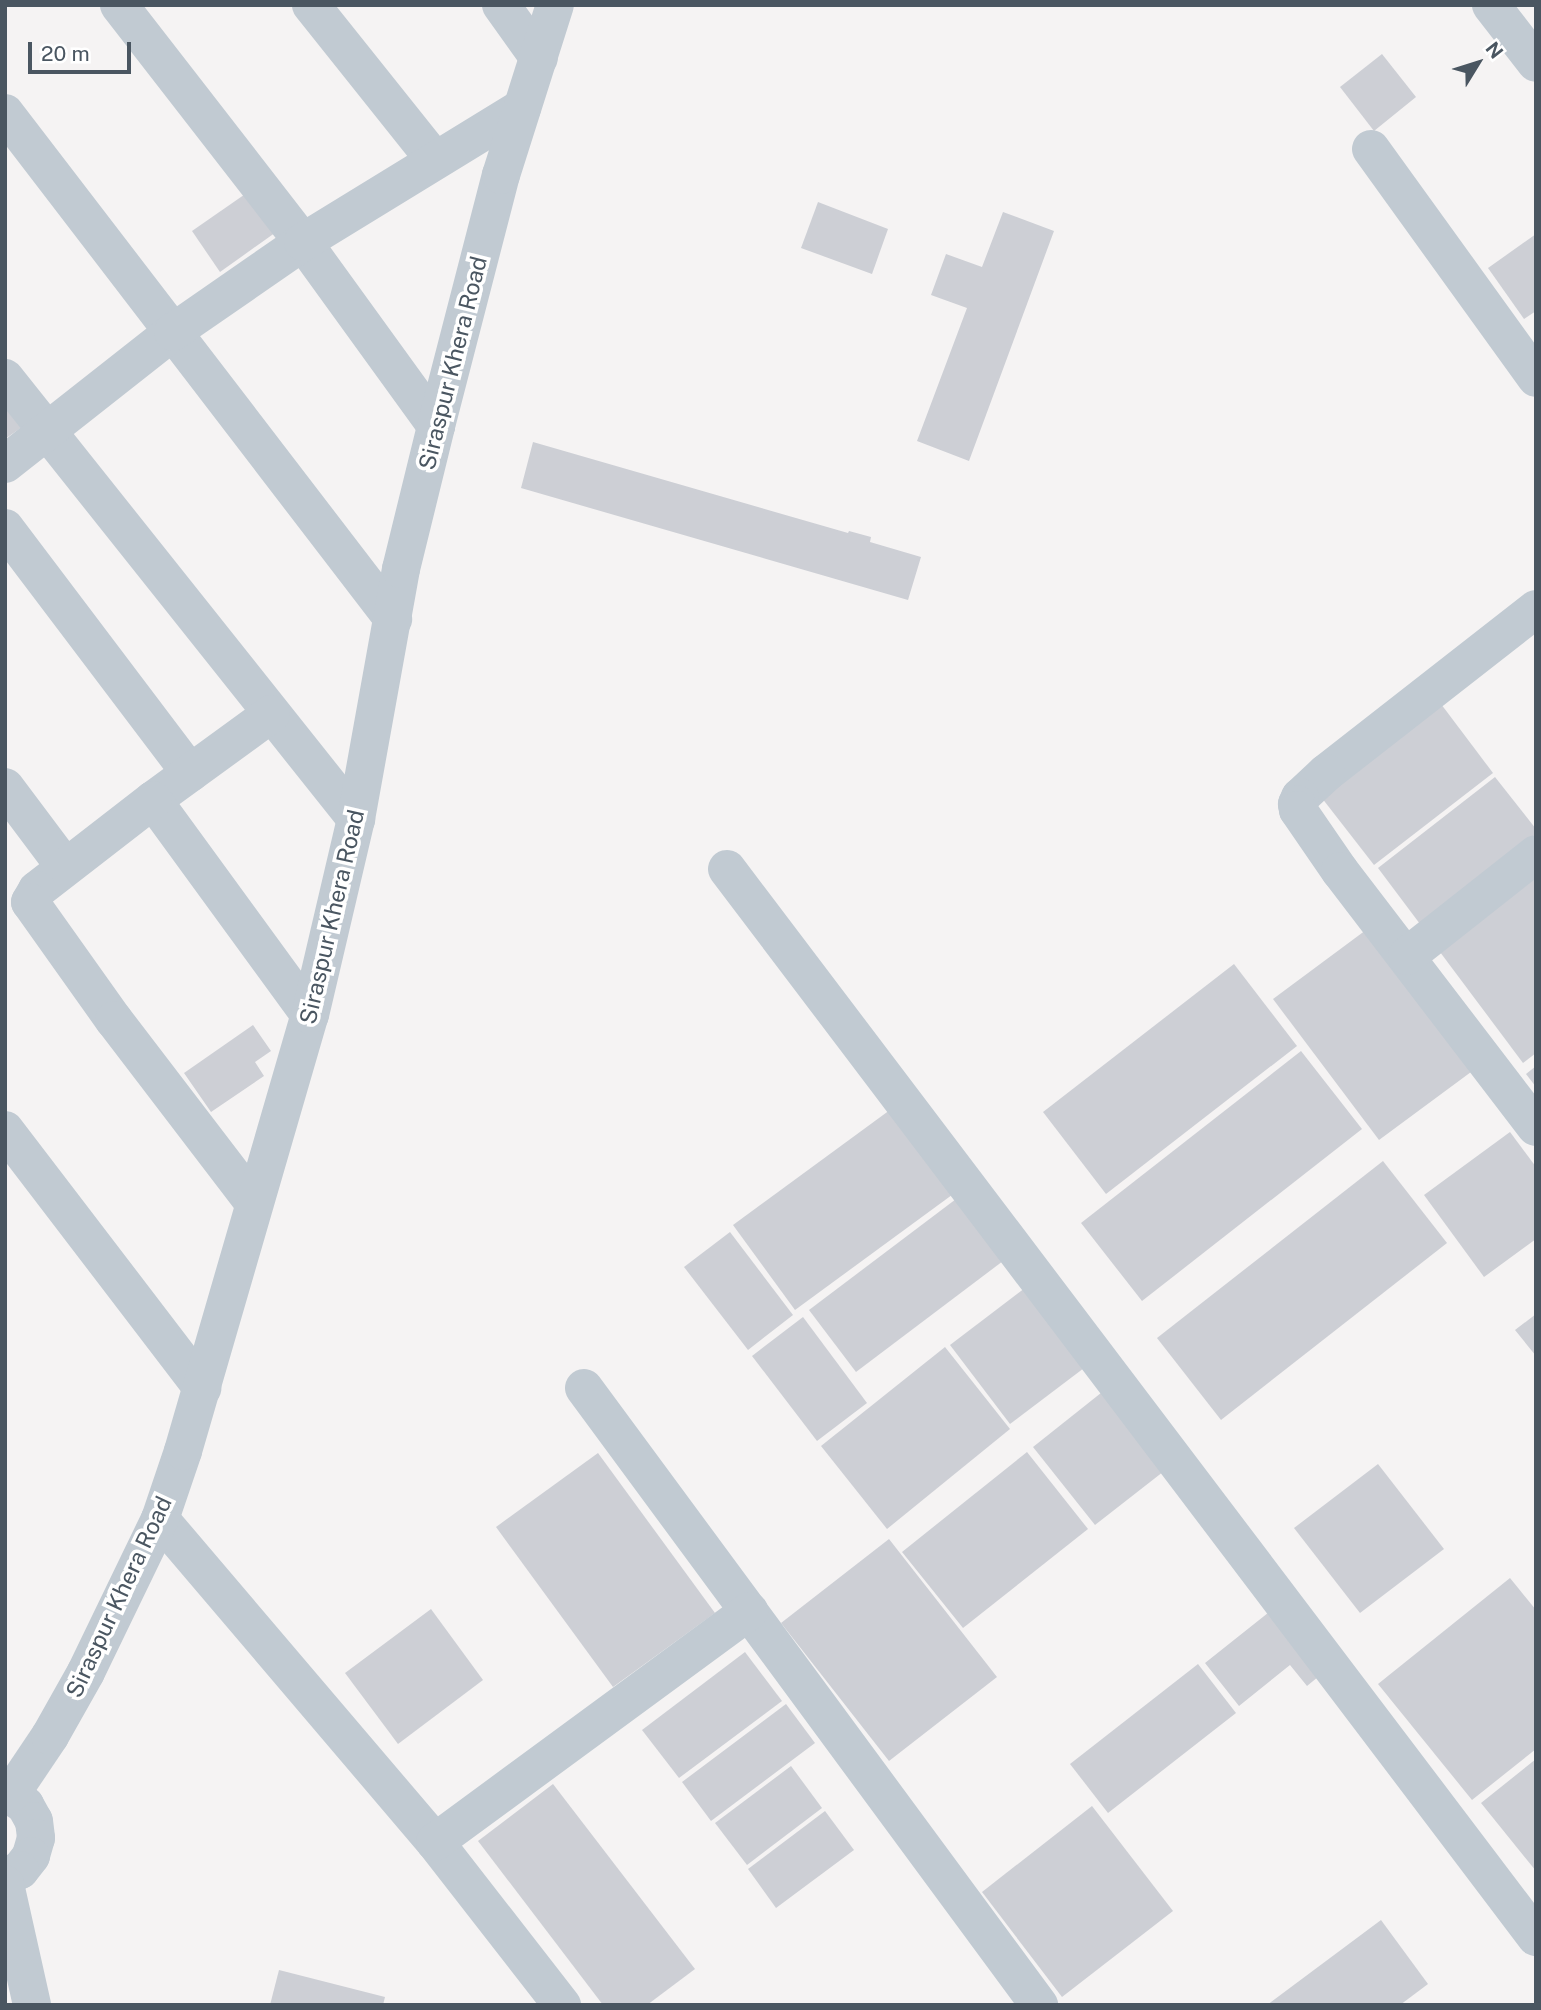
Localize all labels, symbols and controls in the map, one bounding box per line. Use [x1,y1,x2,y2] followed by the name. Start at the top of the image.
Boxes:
[32,28,135,72] scale bar
[1443,28,1513,98] north arrow
[1481,37,1508,63] text: N
[41,41,90,66] text: 20 m
[413,253,493,473] street label: Siraspur Khera Road
[294,807,370,1027] street label: Siraspur Khera Road
[60,1492,178,1702] street label: Siraspur Khera Road

